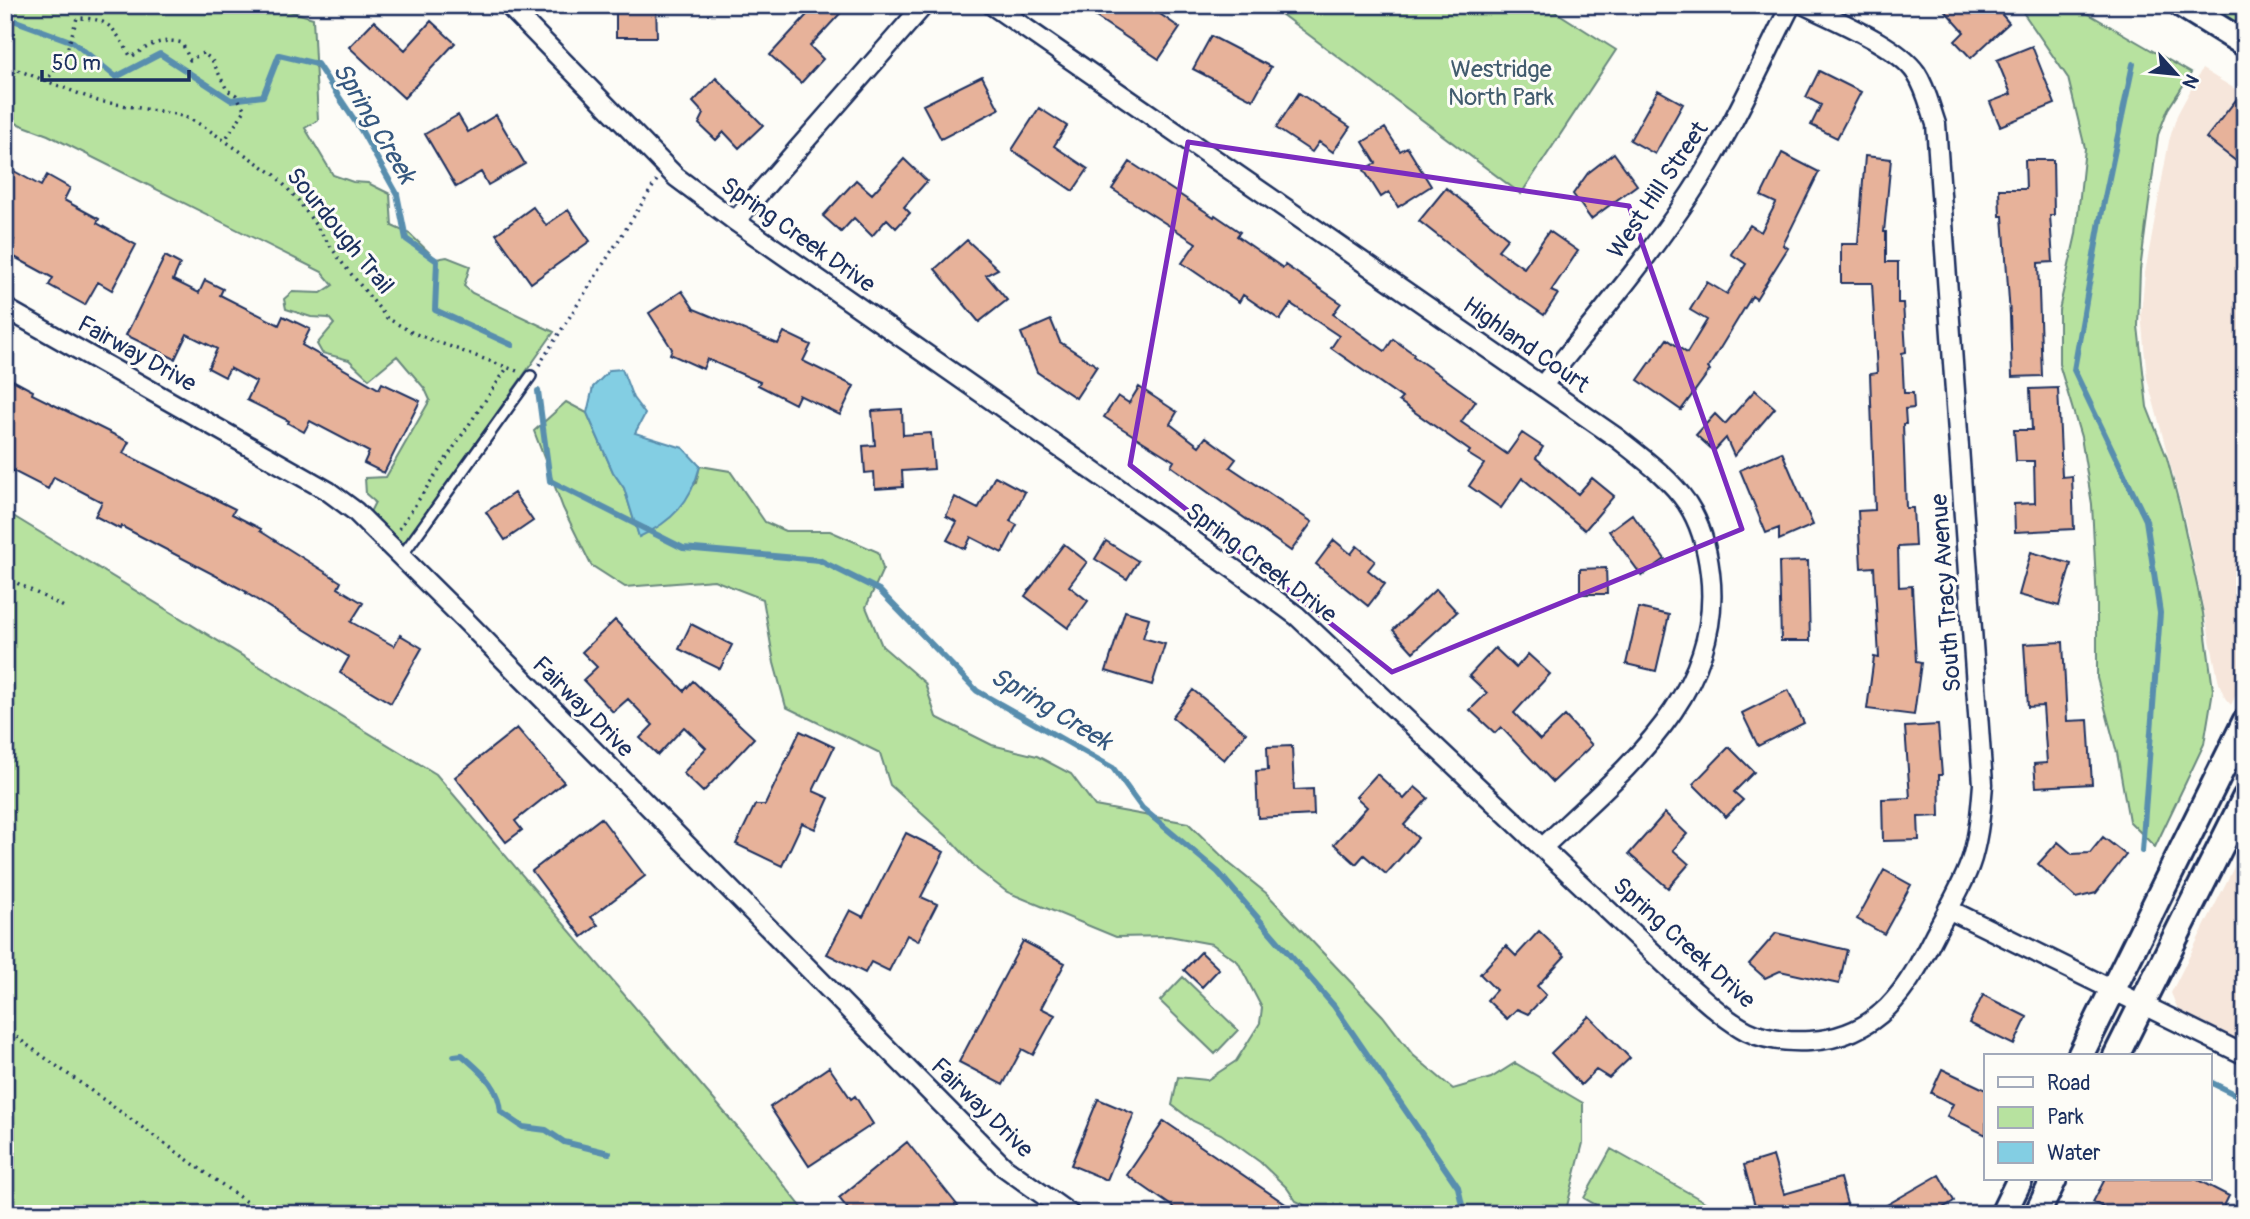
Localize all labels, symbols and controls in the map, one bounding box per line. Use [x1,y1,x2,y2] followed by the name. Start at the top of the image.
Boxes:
[42,38,189,82] scale bar
[2142,38,2212,108] north arrow
[52,50,101,77] text: 50 m
[1448,55,1554,112] park label: Westridge North Park
[325,57,424,191] water label: Spring Creek
[2177,70,2204,93] text: N
[1601,116,1715,264] street label: West Hill Street
[280,162,400,300] street label: Sourdough Trail
[715,171,881,299] street label: Spring Creek Drive
[1457,291,1595,399] street label: Highland Court
[73,310,201,399] street label: Fairway Drive
[1925,493,1967,693] street label: South Tracy Avenue
[1180,497,1342,629] street label: Spring Creek Drive
[526,650,640,764] street label: Fairway Drive
[985,660,1119,759] water label: Spring Creek
[1607,871,1761,1015] street label: Spring Creek Drive
[925,1052,1039,1164] street label: Fairway Drive
[1984,1054,2212,1180] legend
[2047,1070,2091,1097] text: Road
[2047,1104,2084,1131] text: Park
[2047,1140,2101,1167] text: Water

